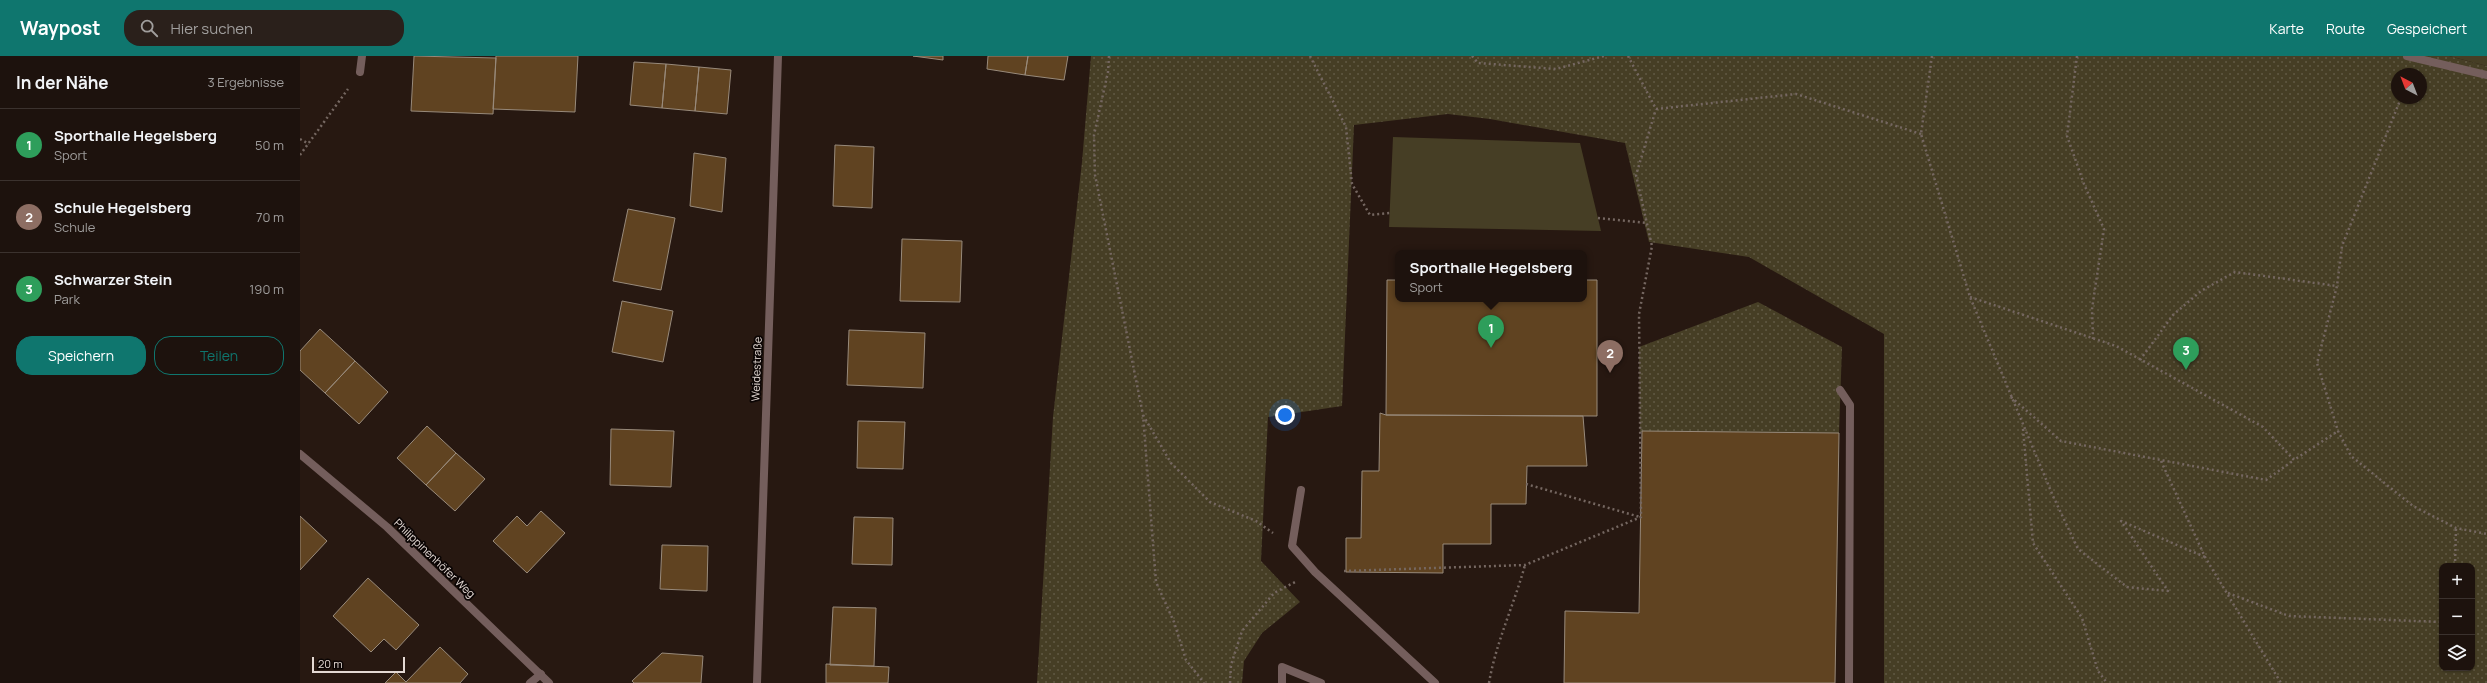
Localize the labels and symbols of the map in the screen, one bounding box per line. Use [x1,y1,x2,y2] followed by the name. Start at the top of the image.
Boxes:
[2391,68,2427,104] north arrow
[1478,315,1504,348] pin: 1
[747,336,765,402] street label: Weidestraße
[2173,337,2199,370] pin: 3
[1597,340,1623,373] pin: 2
[1275,405,1295,425] your location
[391,515,479,601] street label: Philippinenhöfer Weg
[312,655,405,674] scale bar

